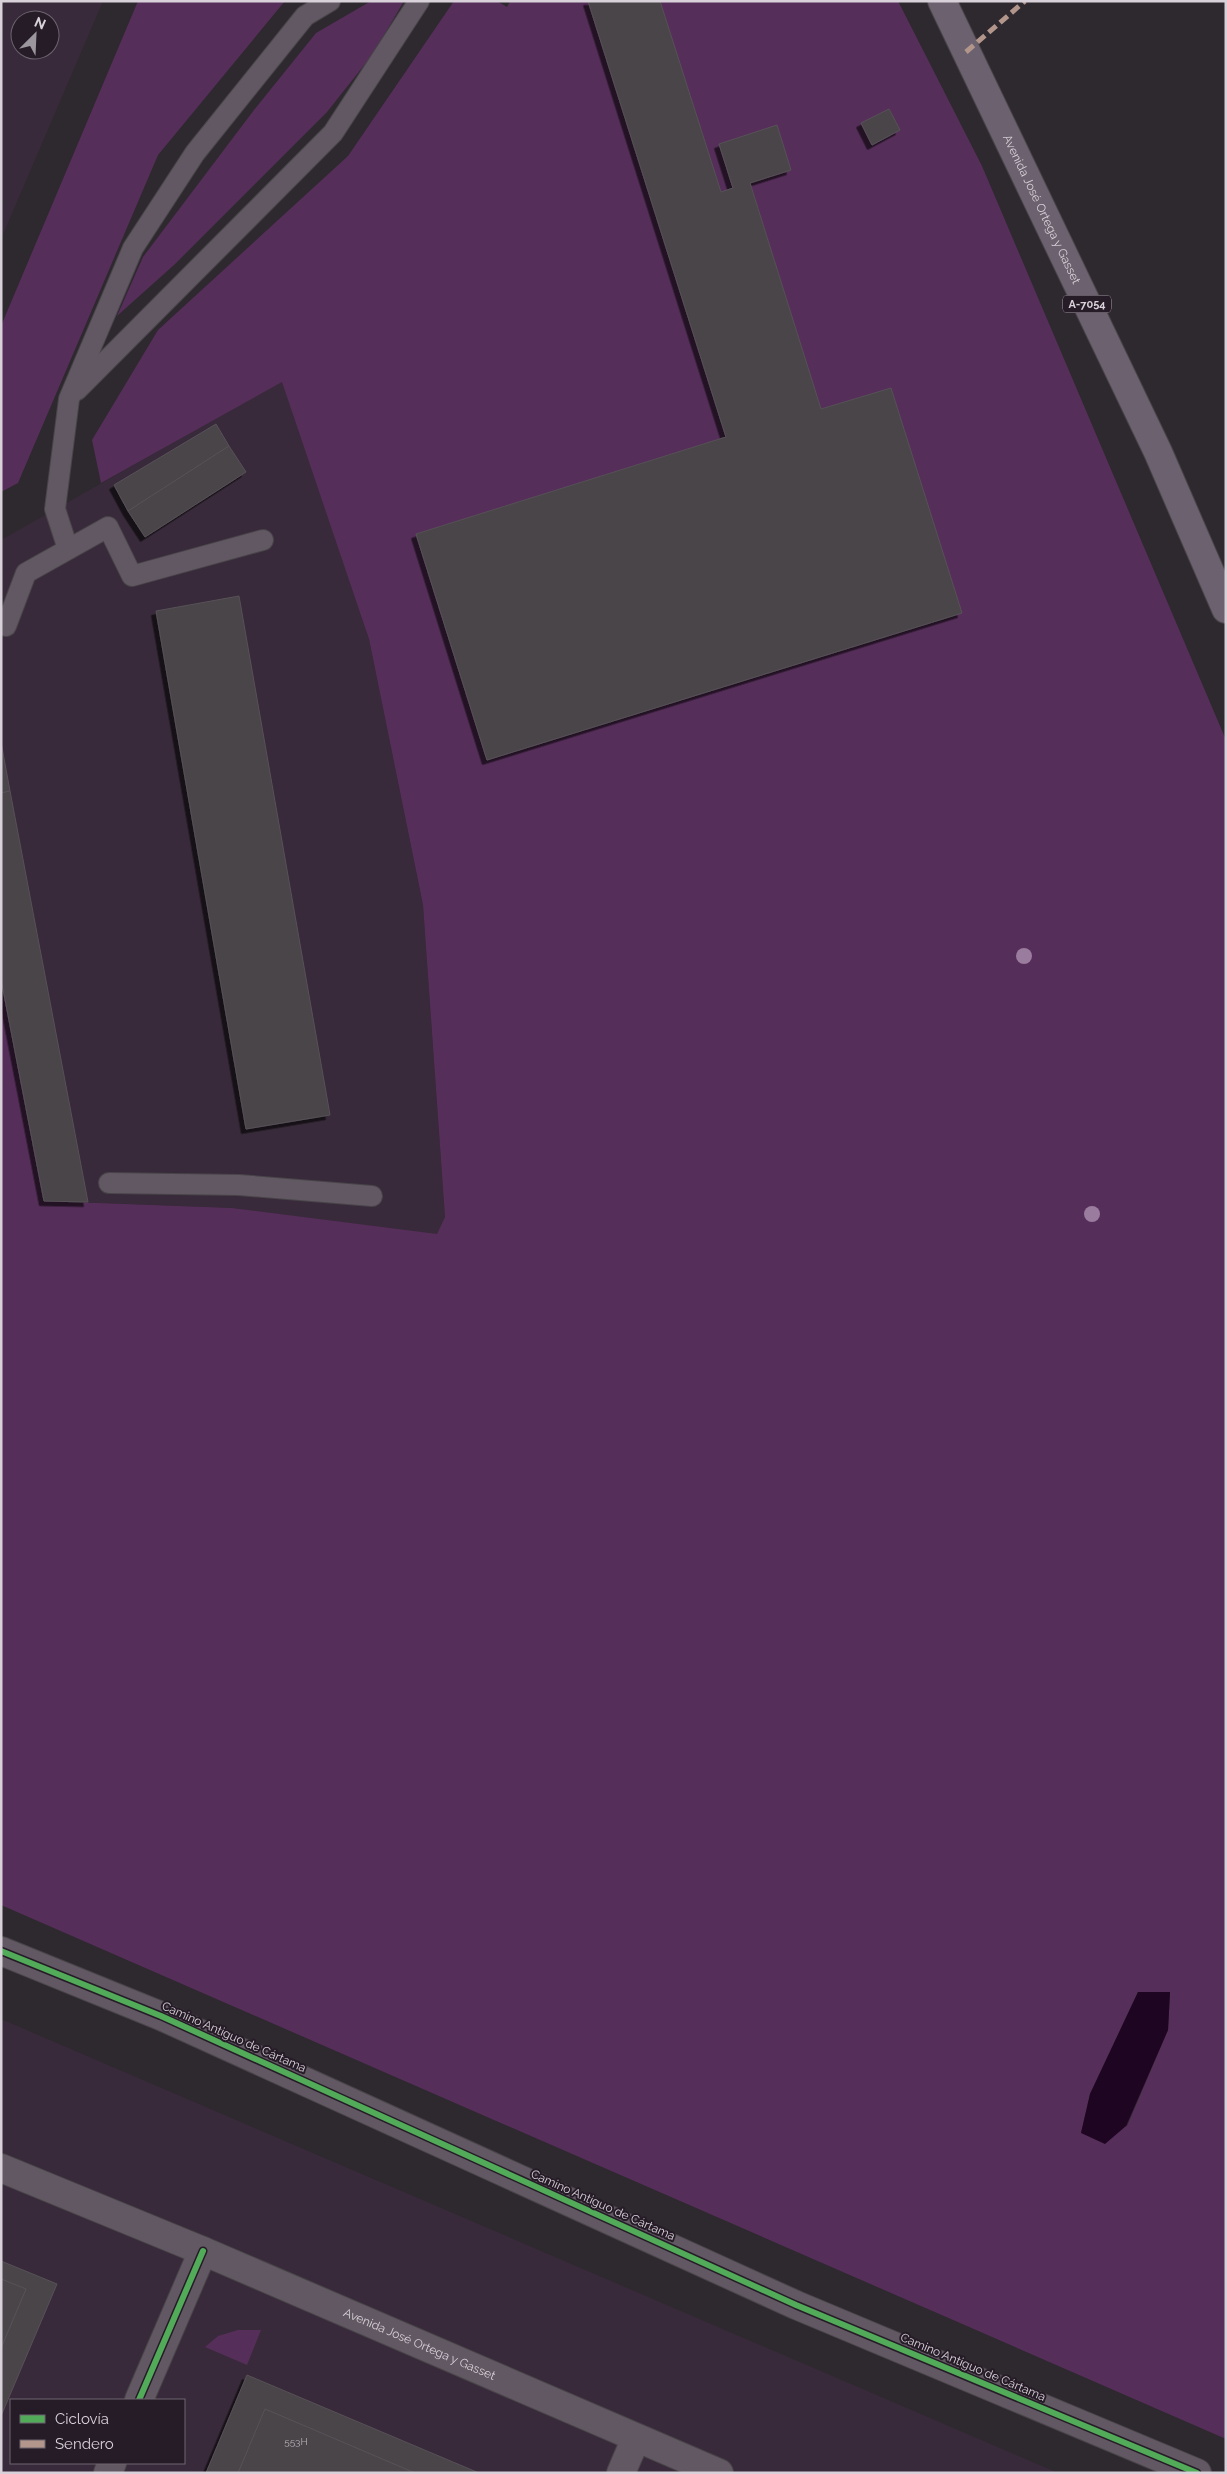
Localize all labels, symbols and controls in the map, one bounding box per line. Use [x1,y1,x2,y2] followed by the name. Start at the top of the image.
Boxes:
[10,10,60,60] north arrow
[32,14,48,33] text: N
[1000,132,1084,286] street label: Avenida José Ortega y Gasset
[1063,296,1111,312] road number: A-7054
[160,1999,308,2075] street label: Camino Antiguo de Cártama
[529,2167,677,2243] street label: Camino Antiguo de Cártama
[341,2305,498,2383] street label: Avenida José Ortega y Gasset
[898,2330,1048,2404] street label: Camino Antiguo de Cártama
[10,2399,185,2464] legend
[55,2410,109,2428] text: Ciclovía
[55,2435,114,2453] text: Sendero
[284,2436,308,2447] house number: 553H

